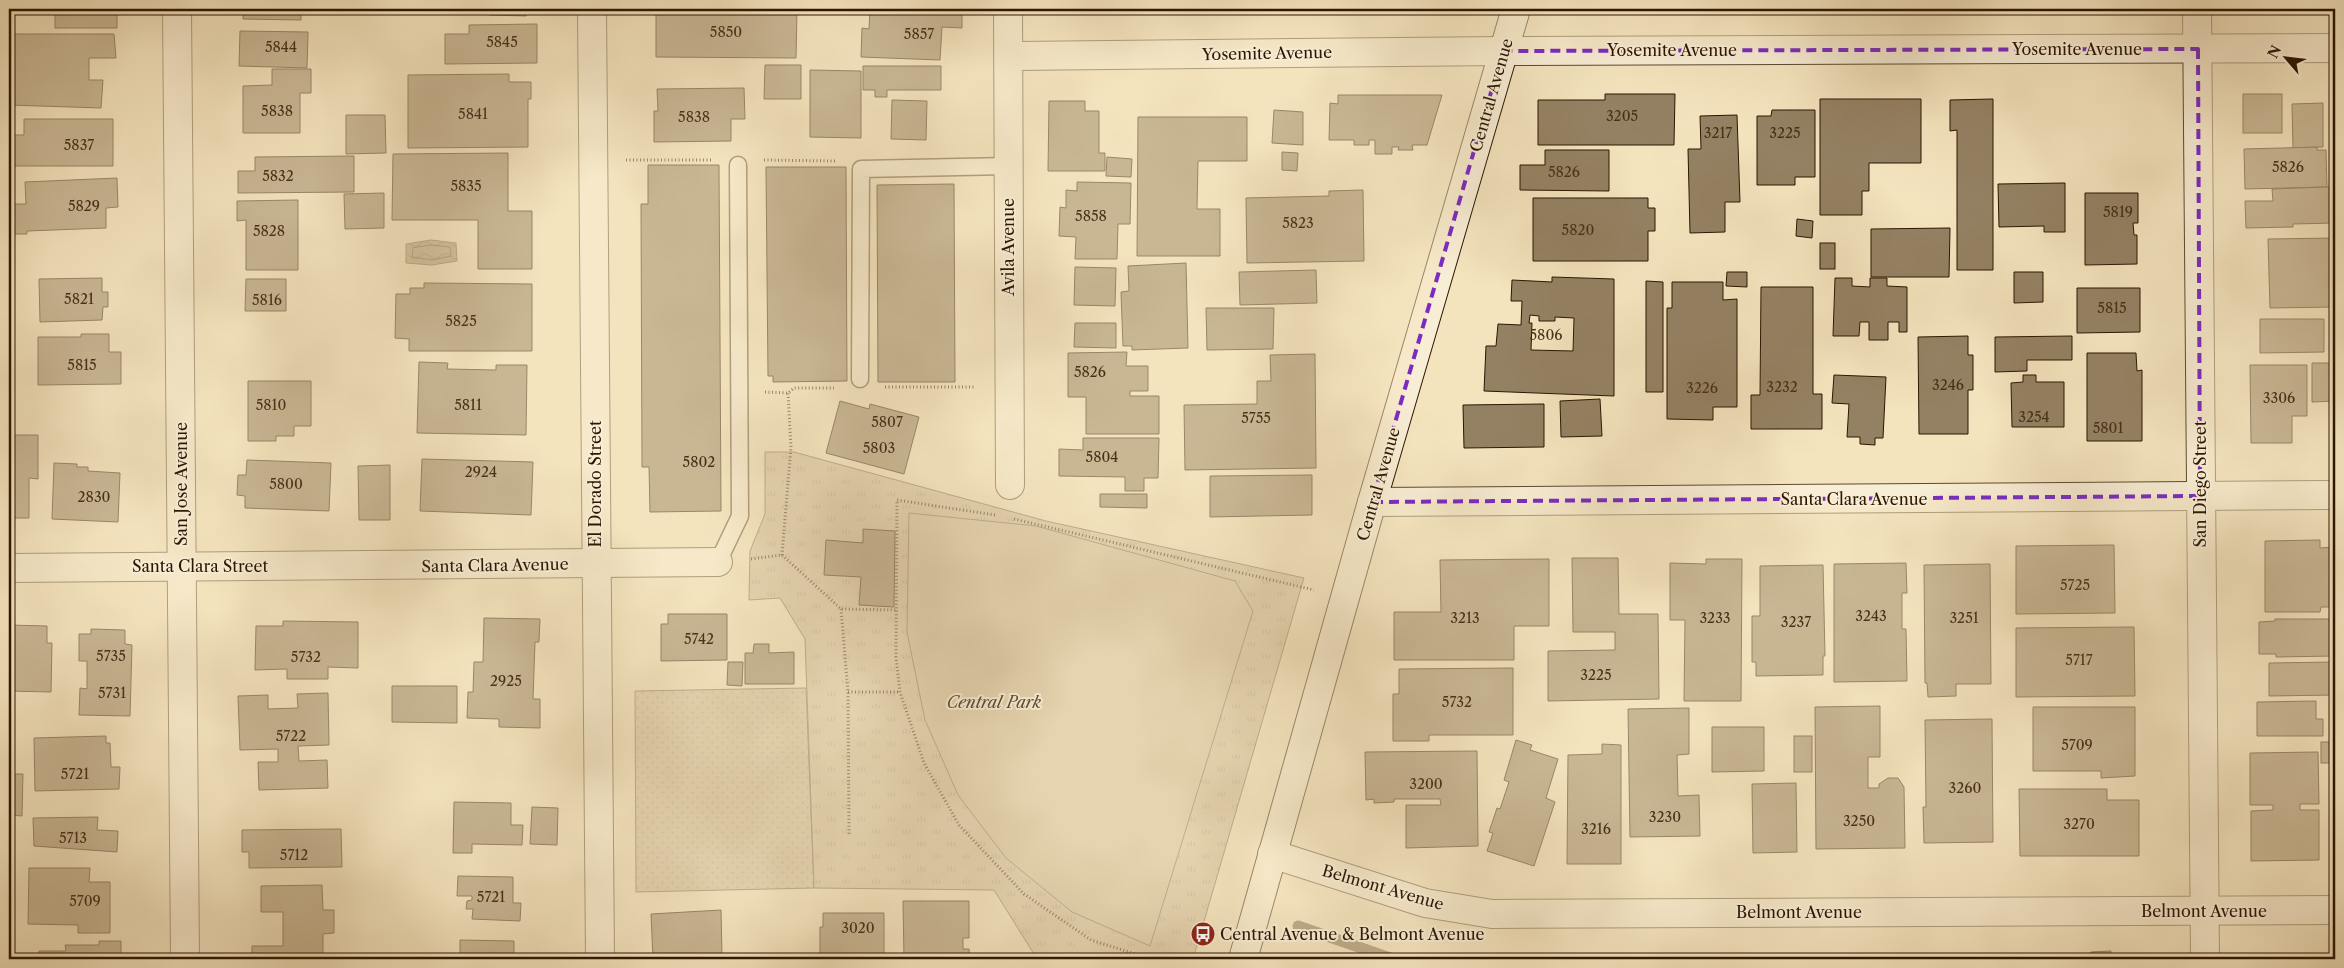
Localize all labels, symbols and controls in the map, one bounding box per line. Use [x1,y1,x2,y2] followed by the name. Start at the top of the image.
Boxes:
[710,23,742,41] house number: 5850
[904,25,934,43] house number: 5857
[2262,32,2312,82] north arrow
[486,33,518,51] house number: 5845
[1465,36,1517,154] street label: Central Avenue
[265,38,297,56] house number: 5844
[2011,39,2142,59] street label: Yosemite Avenue
[1606,40,1737,60] street label: Yosemite Avenue
[1201,42,1332,64] street label: Yosemite Avenue
[2264,42,2285,61] text: N
[261,102,293,120] house number: 5838
[458,105,488,123] house number: 5841
[1606,107,1638,125] house number: 3205
[678,108,710,126] house number: 5838
[1704,124,1732,142] house number: 3217
[1769,124,1801,142] house number: 3225
[64,136,94,154] house number: 5837
[2272,158,2304,176] house number: 5826
[1548,163,1580,181] house number: 5826
[262,167,294,185] house number: 5832
[450,177,482,195] house number: 5835
[68,197,100,215] house number: 5829
[998,198,1018,297] street label: Avila Avenue
[2103,203,2133,221] house number: 5819
[1075,207,1107,225] house number: 5858
[1282,214,1314,232] house number: 5823
[1562,221,1595,239] house number: 5820
[253,222,285,240] house number: 5828
[64,290,94,308] house number: 5821
[252,291,282,309] house number: 5816
[2097,299,2127,317] house number: 5815
[445,312,477,330] house number: 5825
[1530,326,1562,344] house number: 5806
[67,356,97,374] house number: 5815
[1074,363,1106,381] house number: 5826
[1932,376,1964,394] house number: 3246
[1766,378,1798,396] house number: 3232
[1686,379,1718,397] house number: 3226
[2263,389,2295,407] house number: 3306
[256,396,286,414] house number: 5810
[454,396,482,414] house number: 5811
[2018,408,2050,426] house number: 3254
[1241,409,1271,427] house number: 5755
[871,413,903,431] house number: 5807
[2093,419,2123,437] house number: 5801
[585,420,605,548] street label: El Dorado Street
[2190,420,2210,547] street label: San Diego Street
[171,422,191,546] street label: San Jose Avenue
[1352,425,1404,543] street label: Central Avenue
[863,439,895,457] house number: 5803
[1086,448,1118,466] house number: 5804
[683,453,715,471] house number: 5802
[465,463,497,481] house number: 2924
[269,475,303,493] house number: 5800
[78,488,111,506] house number: 2830
[1780,489,1928,509] street label: Santa Clara Avenue
[421,554,569,576] street label: Santa Clara Avenue
[132,556,268,576] street label: Santa Clara Street
[2060,576,2090,594] house number: 5725
[1855,607,1887,625] house number: 3243
[1450,609,1480,627] house number: 3213
[1699,609,1731,627] house number: 3233
[1949,609,1979,627] house number: 3251
[1781,613,1811,631] house number: 3237
[684,630,714,648] house number: 5742
[96,647,126,665] house number: 5735
[291,648,321,666] house number: 5732
[2065,651,2093,669] house number: 5717
[1580,666,1612,684] house number: 3225
[490,672,522,690] house number: 2925
[98,684,126,702] house number: 5731
[947,692,1042,712] park label: Central Park
[1442,693,1472,711] house number: 5732
[276,727,306,745] house number: 5722
[2061,736,2093,754] house number: 5709
[61,765,89,783] house number: 5721
[1409,775,1443,793] house number: 3200
[1949,779,1982,797] house number: 3260
[1649,808,1681,826] house number: 3230
[1843,812,1875,830] house number: 3250
[2063,815,2095,833] house number: 3270
[1581,820,1611,838] house number: 3216
[59,829,87,847] house number: 5713
[280,846,308,864] house number: 5712
[1320,860,1446,914] street label: Belmont Avenue
[477,888,505,906] house number: 5721
[69,892,101,910] house number: 5709
[2141,901,2267,921] street label: Belmont Avenue
[1736,902,1862,922] street label: Belmont Avenue
[841,919,875,937] house number: 3020
[1190,921,1216,947] bus stop icon: Central Avenue & Belmont Avenue
[1220,924,1485,944] place label: Central Avenue & Belmont Avenue

